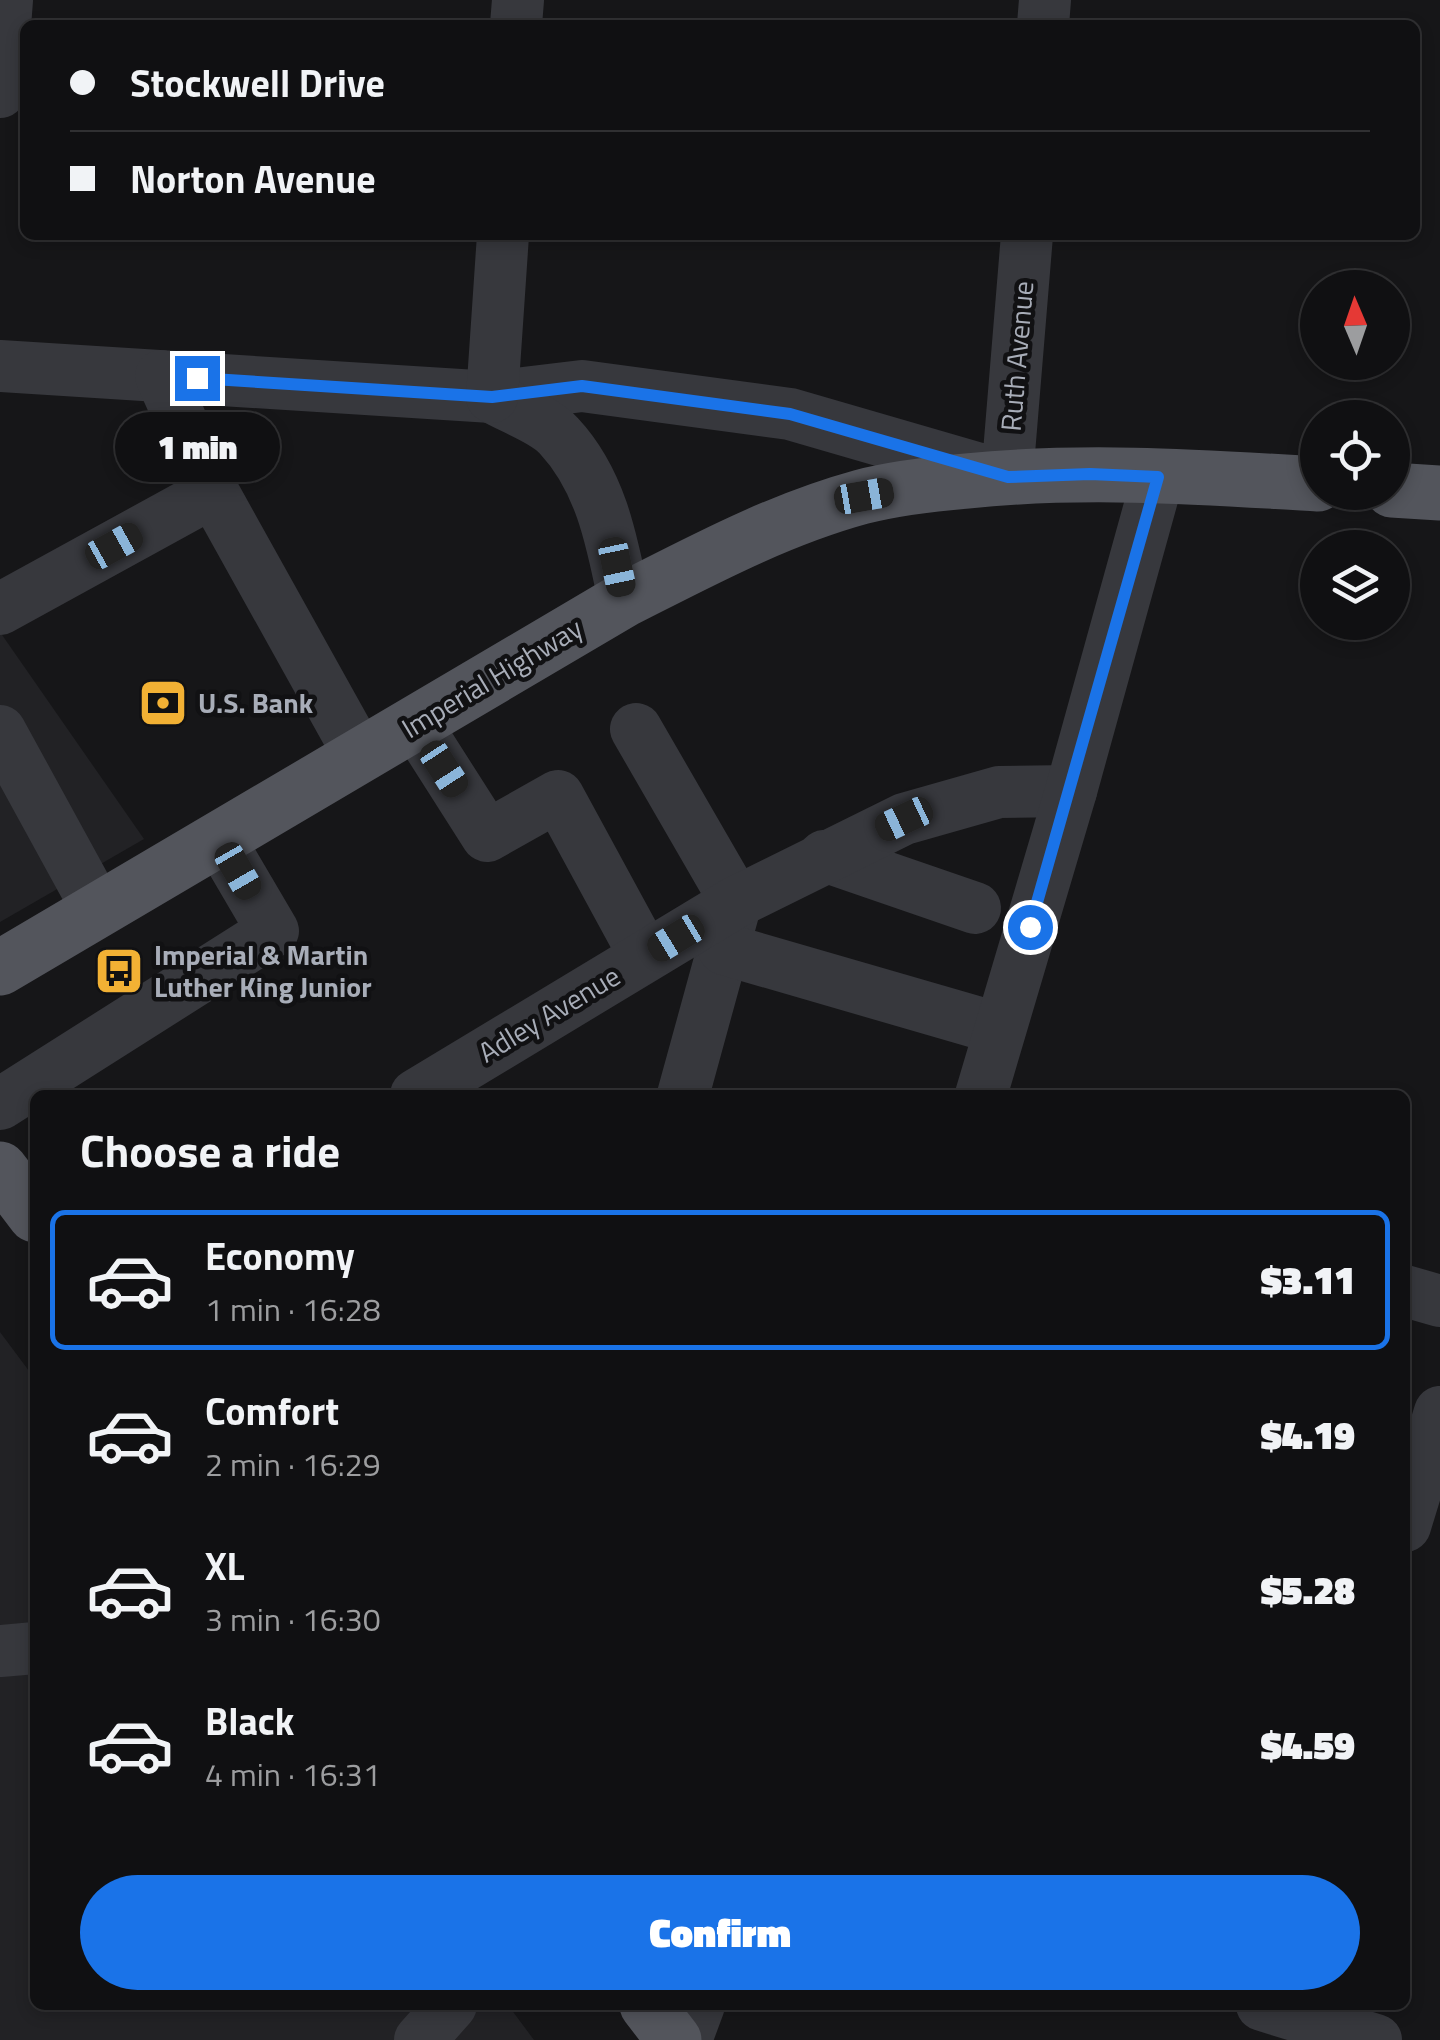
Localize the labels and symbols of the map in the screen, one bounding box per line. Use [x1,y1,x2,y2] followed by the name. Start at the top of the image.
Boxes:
[1300,270,1410,380] north arrow
[989,279,1044,433] street label: Ruth Avenue
[175,356,220,401] route end
[114,413,280,483] callout: 1 min
[832,476,896,516] car
[80,518,148,574] car
[596,535,638,599] car
[393,606,591,749] street label: Imperial Highway
[137,677,189,729] bank icon: U.S. Bank
[198,681,314,724] place label: U.S. Bank
[415,736,473,802] car
[870,793,938,845] car
[210,838,266,904] car
[1008,905,1053,950] route start
[643,910,709,966] car
[154,933,372,1008] place label: Imperial & Martin Luther King Junior
[93,945,145,997] bus stop icon: Imperial & Martin Luther King Junior
[470,954,628,1073] street label: Adley Avenue

